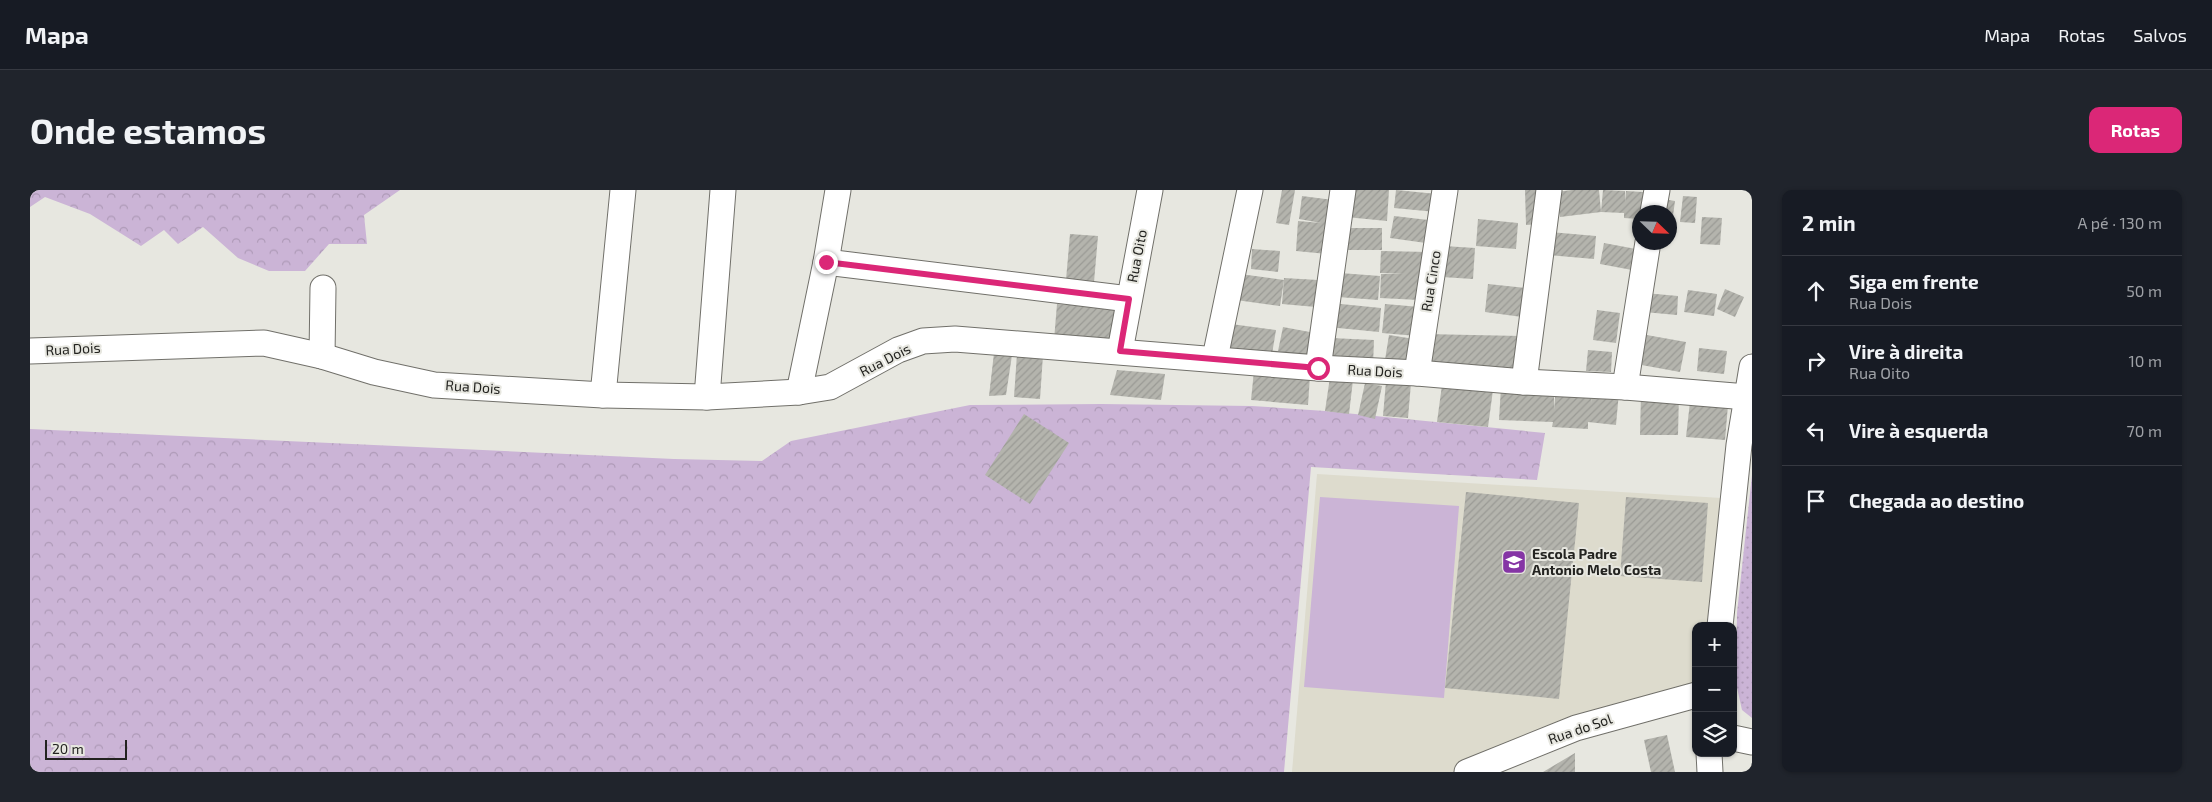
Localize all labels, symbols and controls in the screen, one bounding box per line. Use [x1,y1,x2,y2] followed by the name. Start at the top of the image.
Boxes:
[25,20,89,49] text: Mapa
[1984,24,2030,46] text: Mapa
[2058,24,2105,46] text: Rotas
[2133,24,2187,46] text: Salvos
[2089,107,2182,153] button: Rotas
[30,109,266,151] text: Onde estamos
[1632,205,1677,250] north arrow
[1802,210,1856,235] text: 2 min
[2078,213,2162,232] text: A pé · 130 m
[1123,228,1150,284] street label: Rua Oito
[1417,249,1444,313] street label: Rua Cinco
[815,251,838,274] route end
[1849,270,1979,293] text: Siga em frente
[1802,277,1830,305] icon: ahead
[2126,281,2162,300] text: 50 m
[1849,293,1912,312] text: Rua Dois
[45,339,101,358] street label: Rua Dois
[856,339,913,380] street label: Rua Dois
[1849,340,1963,363] text: Vire à direita
[1802,347,1830,375] icon: right
[2128,351,2162,370] text: 10 m
[1307,357,1330,380] route start
[1347,361,1403,380] street label: Rua Dois
[1849,363,1910,382] text: Rua Oito
[445,376,501,397] street label: Rua Dois
[1802,417,1830,445] icon: left
[1849,419,1988,442] text: Vire à esquerda
[2127,421,2162,440] text: 70 m
[1802,487,1830,515] icon: arrive
[1849,489,2024,512] text: Chegada ao destino
[1532,545,1661,578] place label: Escola Padre Antonio Melo Costa
[1501,549,1527,575] school or university icon: Escola Padre Antonio Melo Costa
[1692,622,1737,757] map controls
[1692,622,1737,667] button: +
[1692,667,1737,712] button: −
[1546,709,1615,747] street label: Rua do Sol
[1692,712,1737,757] button: layers
[45,737,128,760] scale bar
[52,740,84,757] text: 20 m

